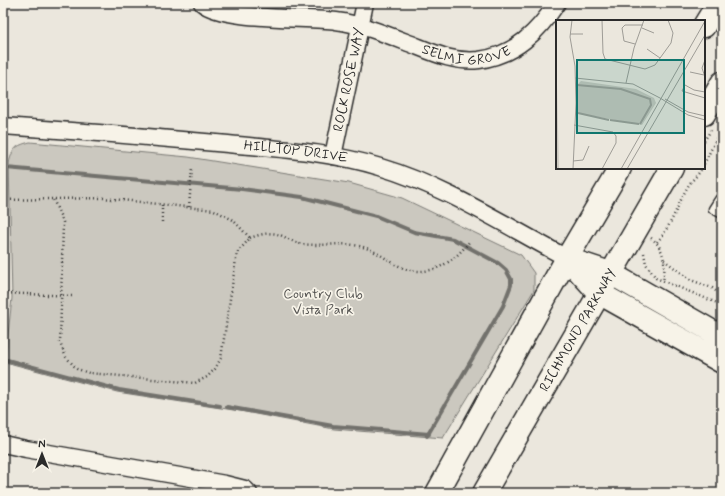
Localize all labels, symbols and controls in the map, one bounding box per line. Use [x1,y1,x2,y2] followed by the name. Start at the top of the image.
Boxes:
[556,20,705,169] inset map
[329,26,369,133] street label: ROCK ROSE WAY
[419,40,514,70] street label: SELMI GROVE
[243,137,349,167] street label: HILLTOP DRIVE
[536,265,621,395] street label: RICHMOND PARKWAY
[283,285,363,319] park label: Country Club Vista Park
[22,434,62,474] north arrow
[38,438,46,452] text: N

